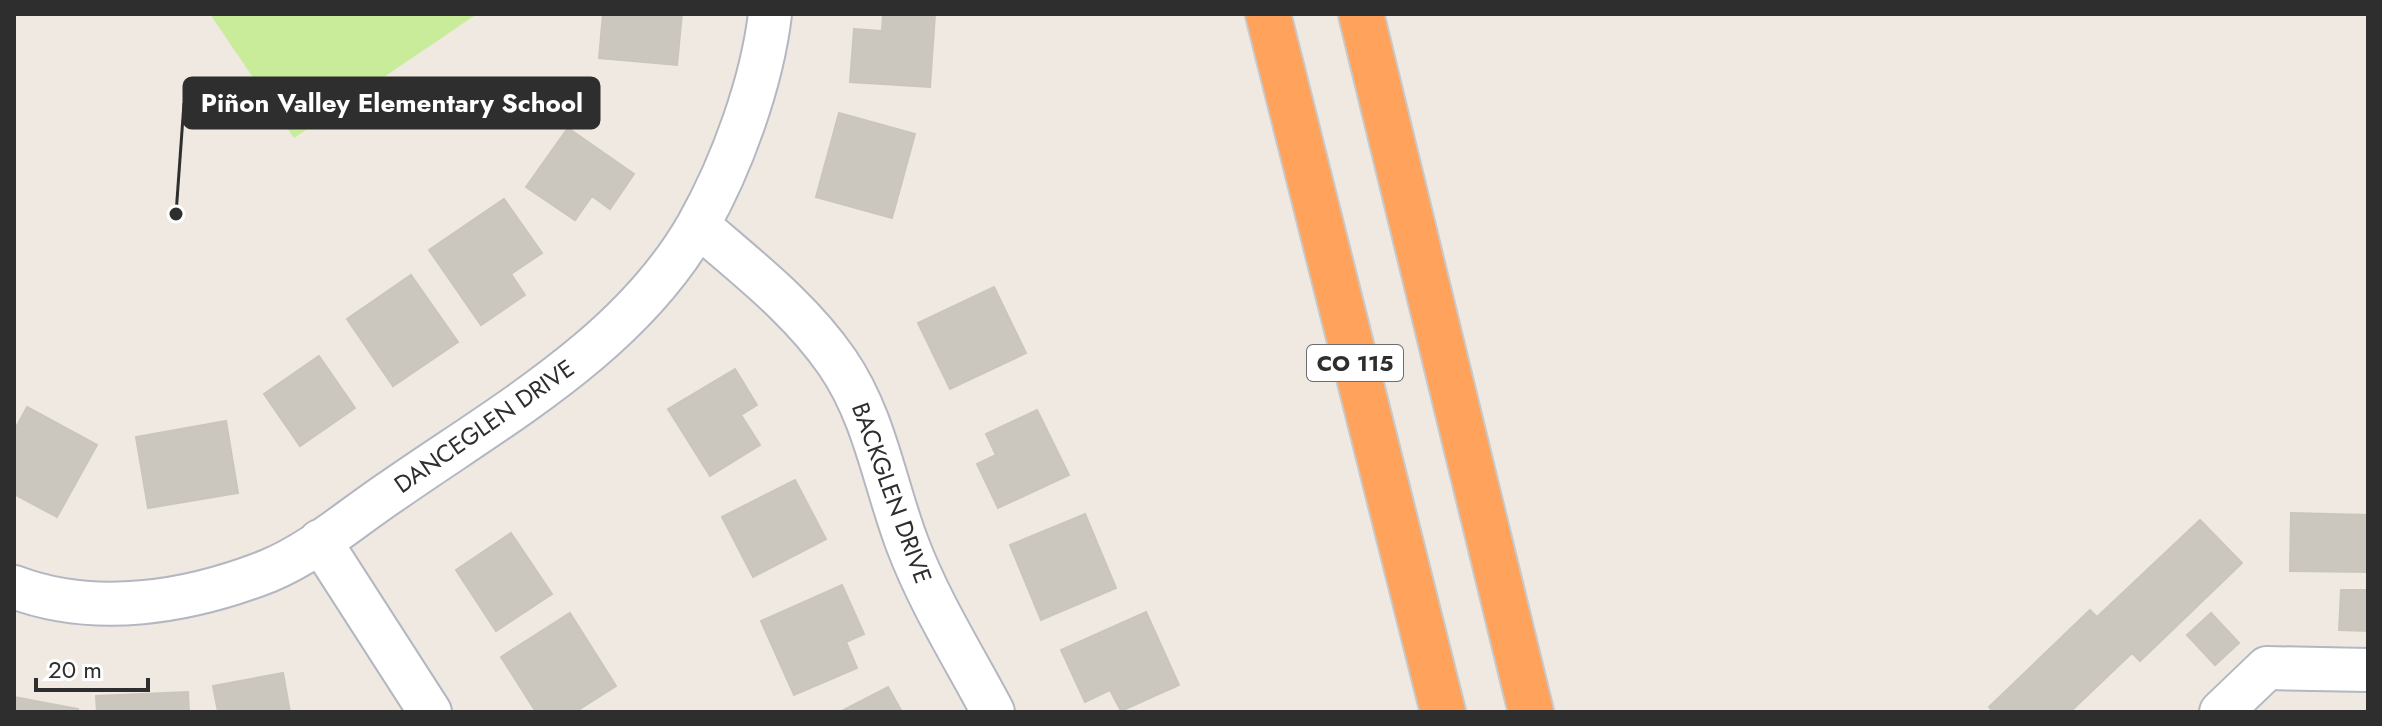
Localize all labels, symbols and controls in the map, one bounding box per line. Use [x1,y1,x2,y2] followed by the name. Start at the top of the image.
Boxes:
[184,78,599,128] callout: Piñon Valley Elementary School
[201,84,583,122] text: Piñon Valley Elementary School
[1307,345,1403,381] road number: CO 115
[387,351,581,501] street label: DANCEGLEN DRIVE
[843,398,941,588] street label: BACKGLEN DRIVE
[36,642,148,692] scale bar
[48,652,102,687] text: 20 m

